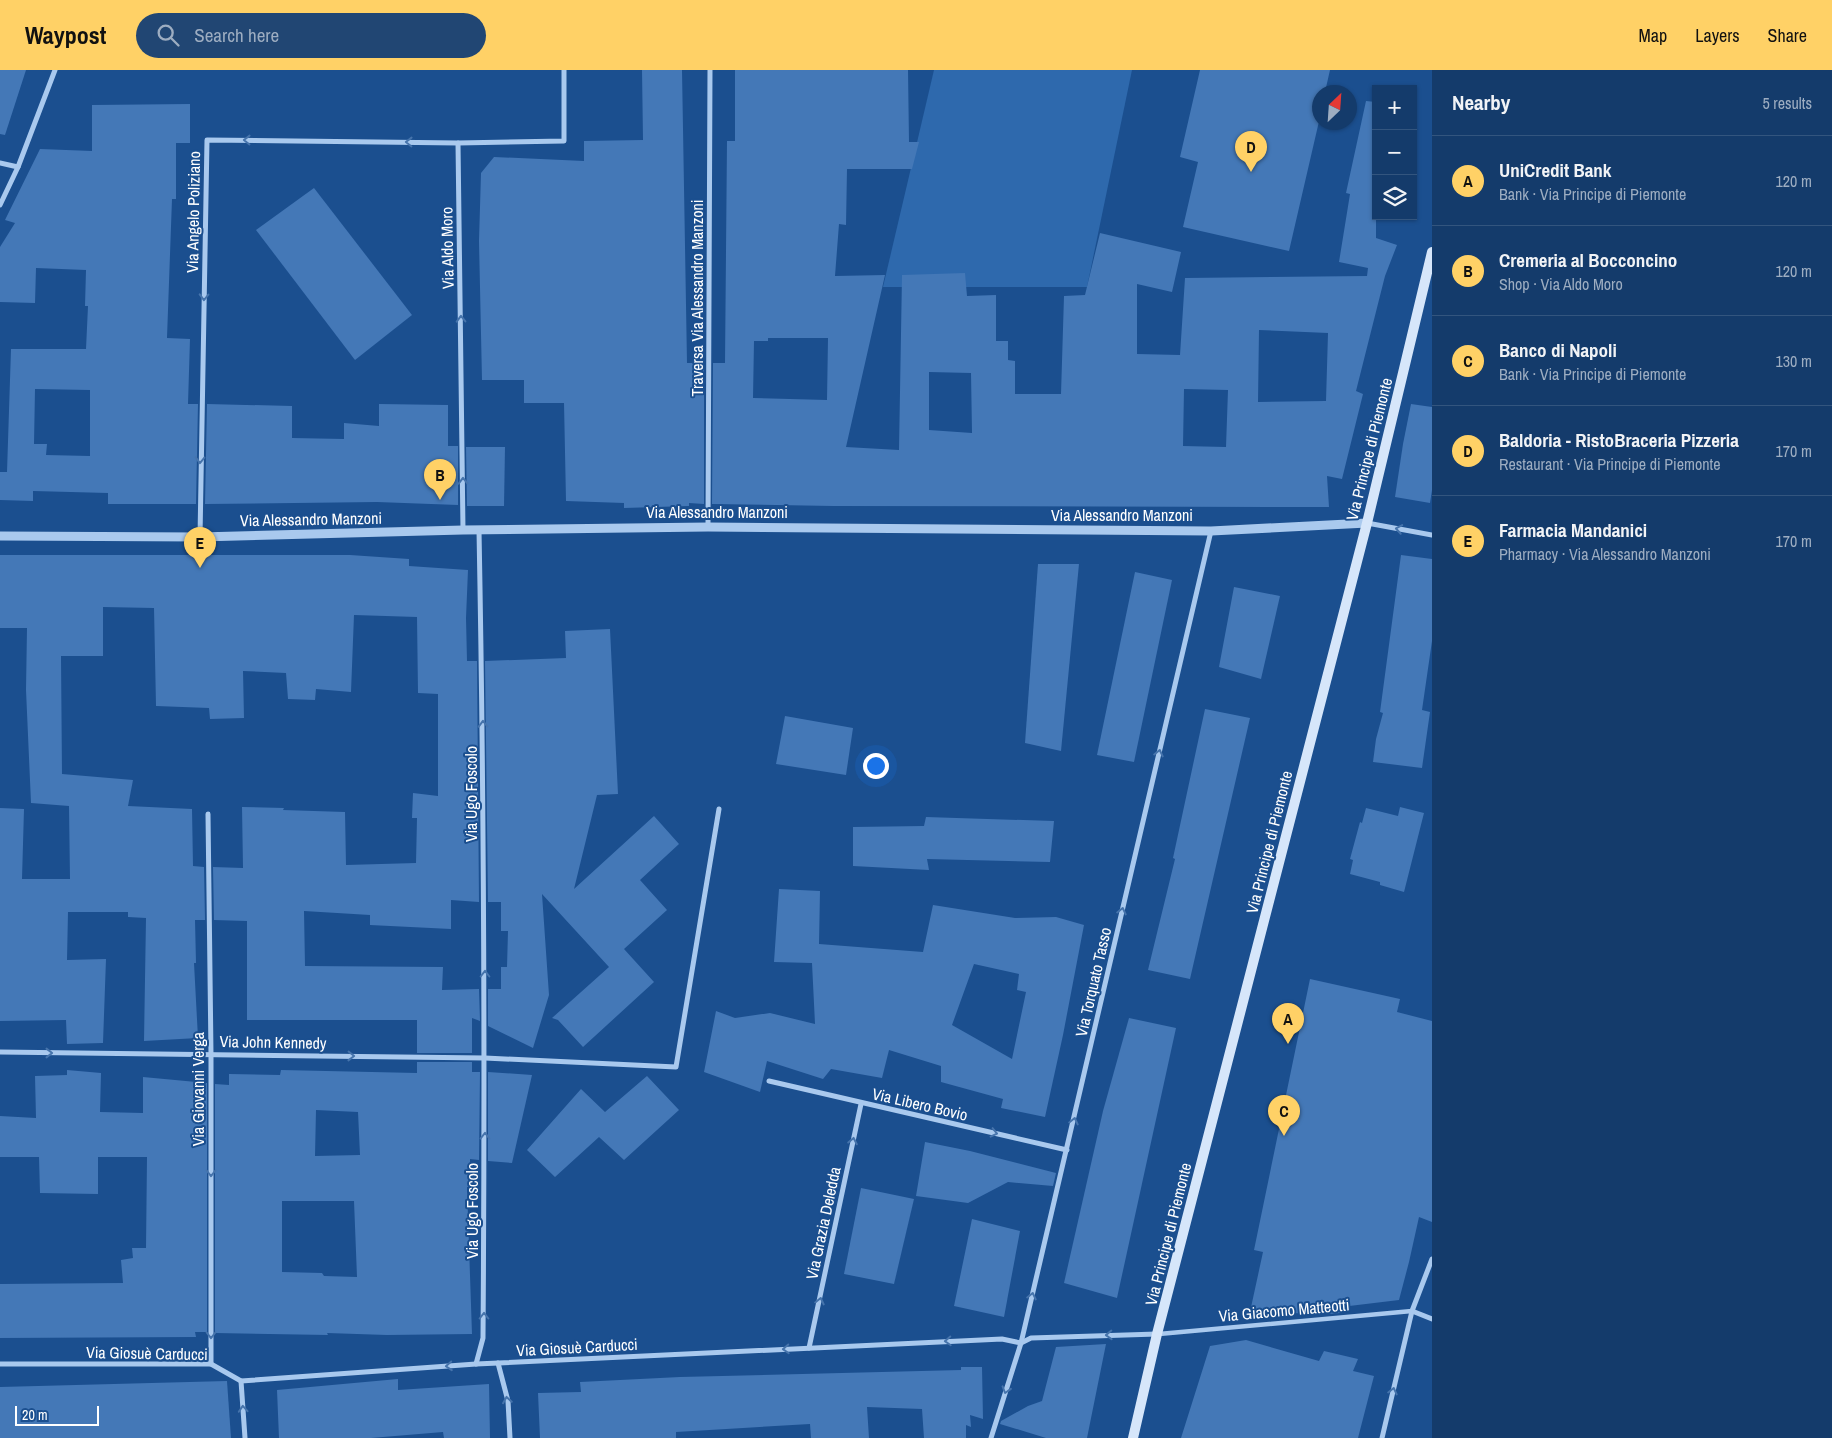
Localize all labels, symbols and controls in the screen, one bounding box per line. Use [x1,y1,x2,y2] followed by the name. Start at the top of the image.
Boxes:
[136,13,486,58] search box
[25,19,106,51] text: Waypost
[154,21,182,49] icon: search
[194,22,279,48] text: Search here
[1639,23,1667,48] text: Map
[1695,23,1740,48] text: Layers
[1768,23,1807,48] text: Share
[1312,85,1357,130] north arrow
[1372,85,1417,220] map controls
[1372,85,1417,130] button: +
[1452,88,1510,117] text: Nearby
[1762,92,1812,114] text: 5 results
[1372,130,1417,175] button: −
[1235,131,1267,172] pin: D
[243,135,250,145] one-way arrow
[405,137,413,147] one-way arrow
[181,151,205,273] street label: Via Angelo Poliziano
[1499,157,1612,183] text: UniCredit Bank
[1463,170,1473,192] text: A
[1776,170,1812,192] text: 120 m
[1372,175,1417,220] button: layers
[1499,183,1686,205] text: Bank · Via Principe di Piemonte
[686,200,708,396] street label: Traversa Via Alessandro Manzoni
[435,207,459,289] street label: Via Aldo Moro
[1499,247,1677,273] text: Cremeria al Bocconcino
[1463,260,1473,282] text: B
[1776,260,1812,282] text: 120 m
[1499,273,1623,295] text: Shop · Via Aldo Moro
[198,294,209,302] one-way arrow
[455,314,466,322] one-way arrow
[1499,337,1617,363] text: Banco di Napoli
[1463,350,1473,372] text: C
[1776,350,1812,372] text: 130 m
[1499,363,1686,385] text: Bank · Via Principe di Piemonte
[1341,375,1397,523] street label: Via Principe di Piemonte
[1499,427,1739,453] text: Baldoria - RistoBraceria Pizzeria
[1463,440,1473,462] text: D
[1776,440,1812,462] text: 170 m
[1499,453,1721,475] text: Restaurant · Via Principe di Piemonte
[195,456,205,464] one-way arrow
[424,459,456,500] pin: B
[458,477,468,484] one-way arrow
[646,501,788,523] street label: Via Alessandro Manzoni
[1051,504,1193,526] street label: Via Alessandro Manzoni
[240,507,382,531] street label: Via Alessandro Manzoni
[1499,517,1647,543] text: Farmacia Mandanici
[1395,525,1404,535] one-way arrow
[184,527,216,568] pin: E
[1464,530,1472,552] text: E
[1776,530,1812,552] text: 170 m
[1499,543,1711,565] text: Pharmacy · Via Alessandro Manzoni
[478,720,488,728] one-way arrow
[460,746,482,842] street label: Via Ugo Foscolo
[1153,748,1164,757] one-way arrow
[863,753,889,779] your location
[1241,768,1297,916] street label: Via Principe di Piemonte
[1116,907,1127,916] one-way arrow
[1070,925,1116,1039] street label: Via Torquato Tasso
[479,970,490,978] one-way arrow
[1272,1003,1304,1044] pin: A
[219,1030,327,1054] street label: Via John Kennedy
[187,1031,209,1146] street label: Via Giovanni Verga
[45,1048,53,1058] one-way arrow
[348,1051,355,1061] one-way arrow
[870,1082,970,1126] street label: Via Libero Bovio
[1268,1095,1300,1136] pin: C
[1068,1116,1078,1125] one-way arrow
[989,1127,998,1138] one-way arrow
[480,1132,490,1140] one-way arrow
[847,1137,858,1146] one-way arrow
[1140,1160,1196,1308] street label: Via Principe di Piemonte
[461,1163,483,1259] street label: Via Ugo Foscolo
[800,1164,846,1282] street label: Via Grazia Deledda
[206,1170,216,1177] one-way arrow
[1026,1291,1037,1300] one-way arrow
[1218,1293,1350,1327] street label: Via Giacomo Matteotti
[814,1296,825,1305] one-way arrow
[478,1312,489,1320] one-way arrow
[1104,1330,1112,1340] one-way arrow
[206,1332,216,1340] one-way arrow
[516,1333,638,1361] street label: Via Giosuè Carducci
[944,1336,952,1347] one-way arrow
[86,1341,208,1365] street label: Via Giosuè Carducci
[781,1344,789,1355] one-way arrow
[444,1360,452,1371] one-way arrow
[1002,1385,1012,1393] one-way arrow
[1387,1386,1398,1395] one-way arrow
[503,1396,513,1404] one-way arrow
[15,1403,99,1426] scale bar
[237,1405,248,1413] one-way arrow
[22,1406,48,1424] text: 20 m

